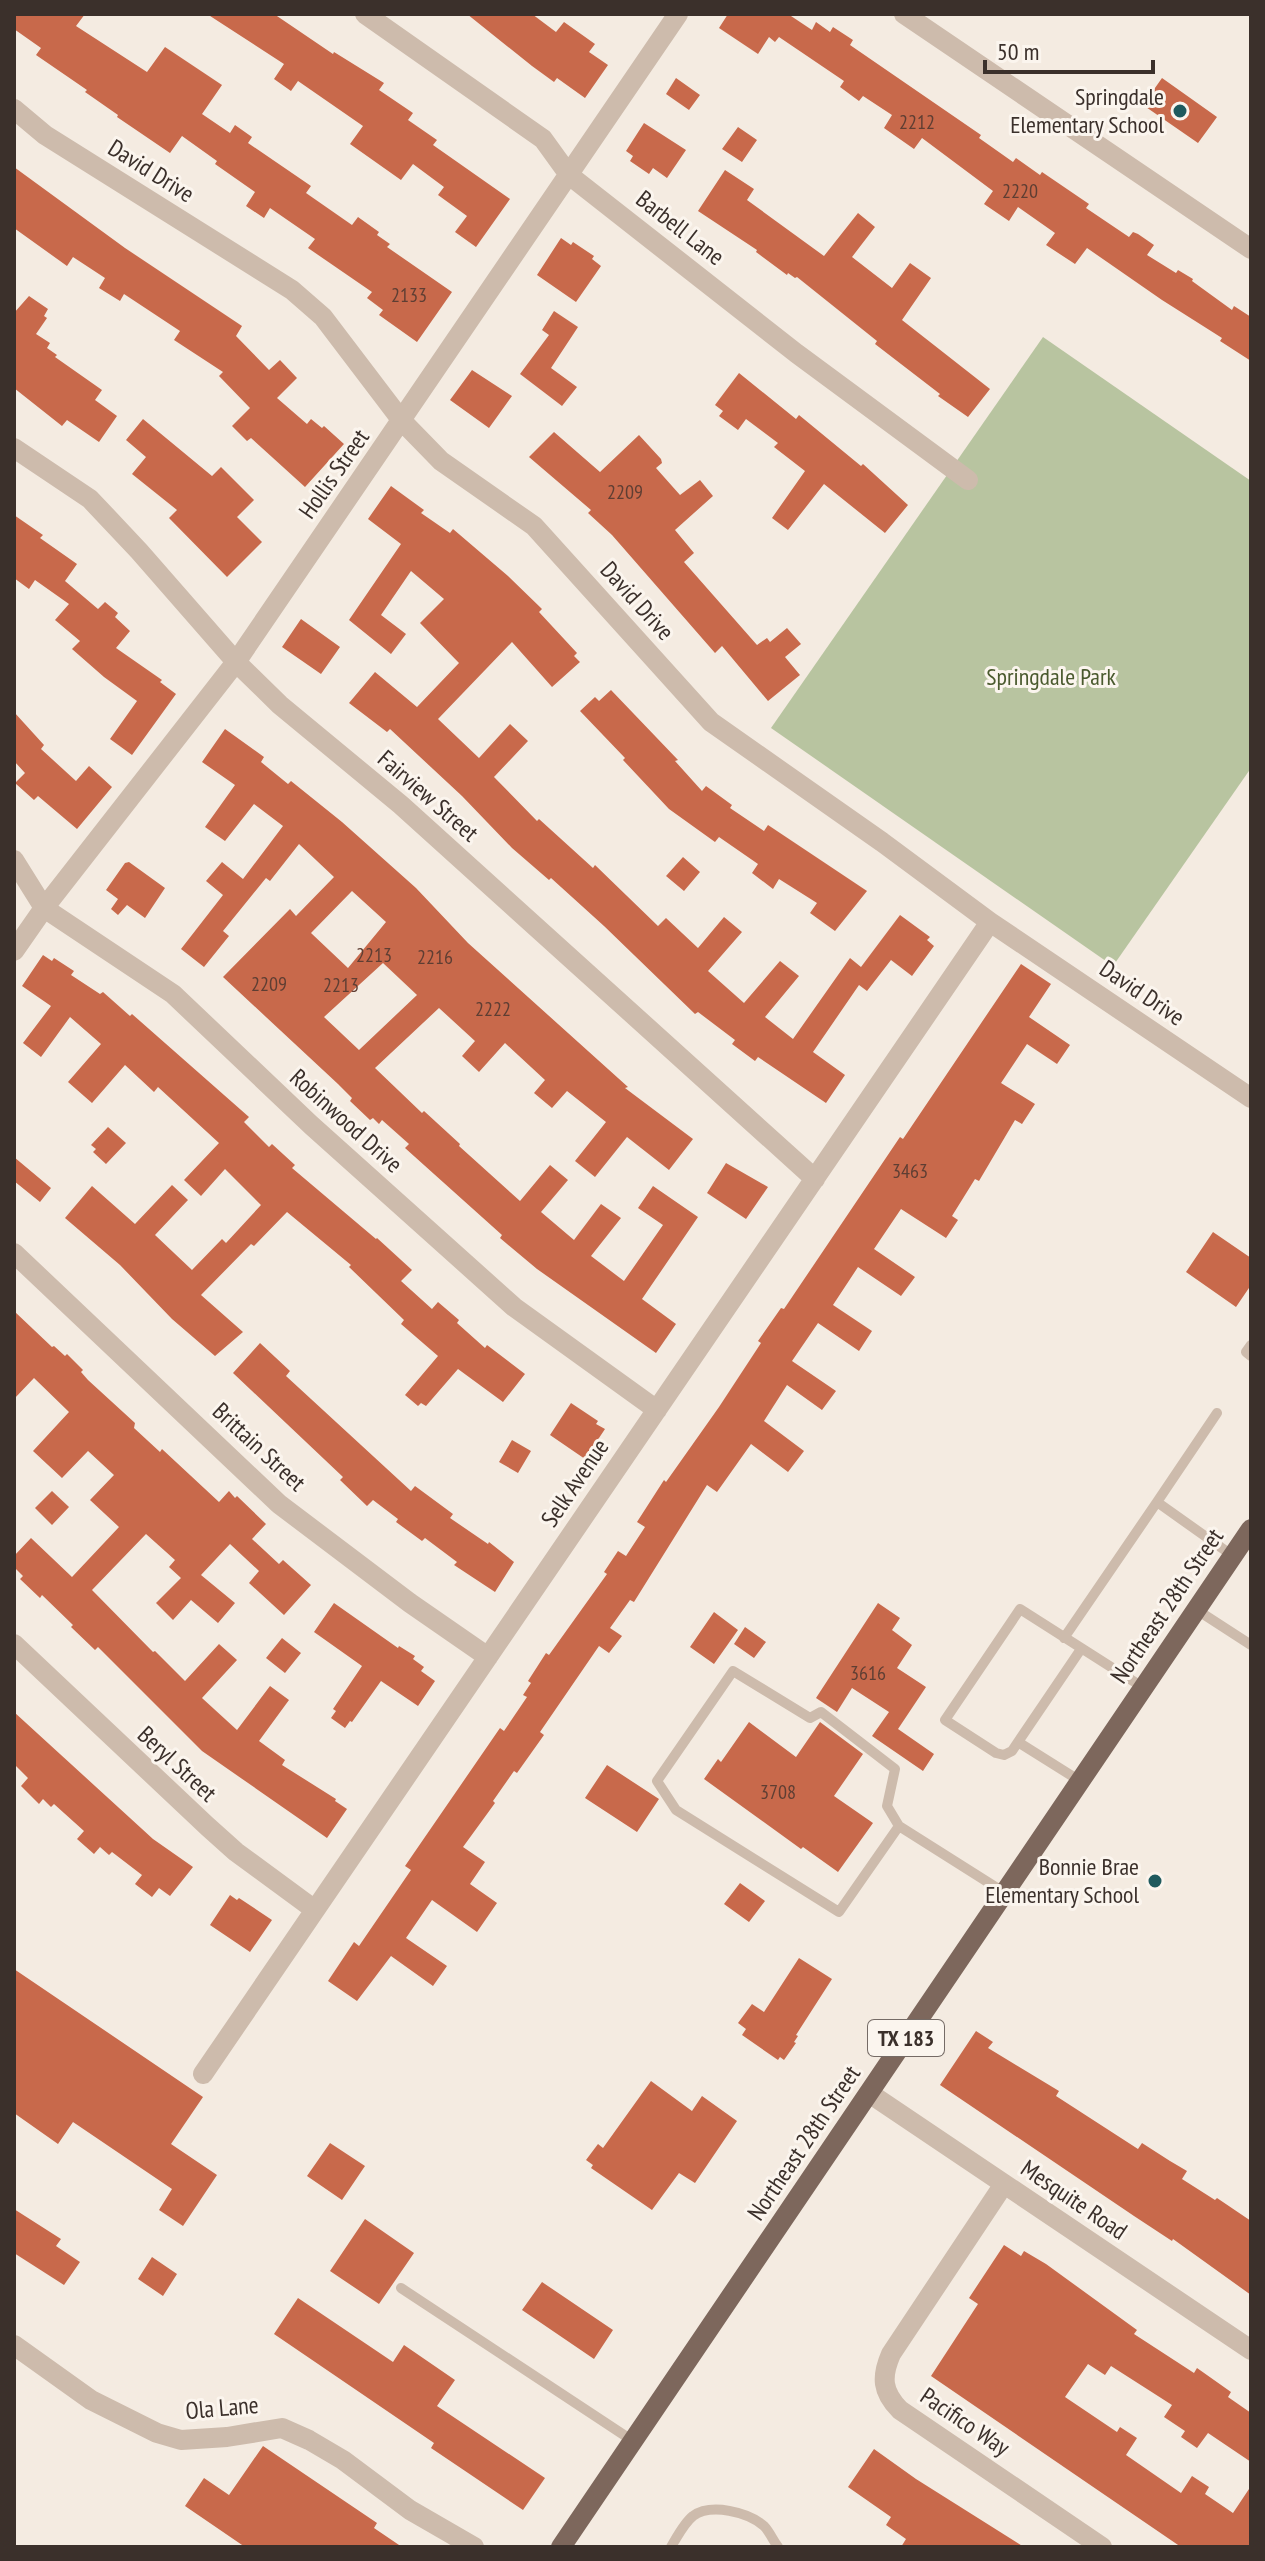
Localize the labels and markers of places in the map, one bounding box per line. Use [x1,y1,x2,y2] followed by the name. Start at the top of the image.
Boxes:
[1010,81,1164,140] place label: Springdale Elementary School
[1171,102,1189,120] marker: Springdale Elementary School
[985,1851,1139,1910] place label: Bonnie Brae Elementary School
[1146,1872,1164,1890] marker: Bonnie Brae Elementary School

